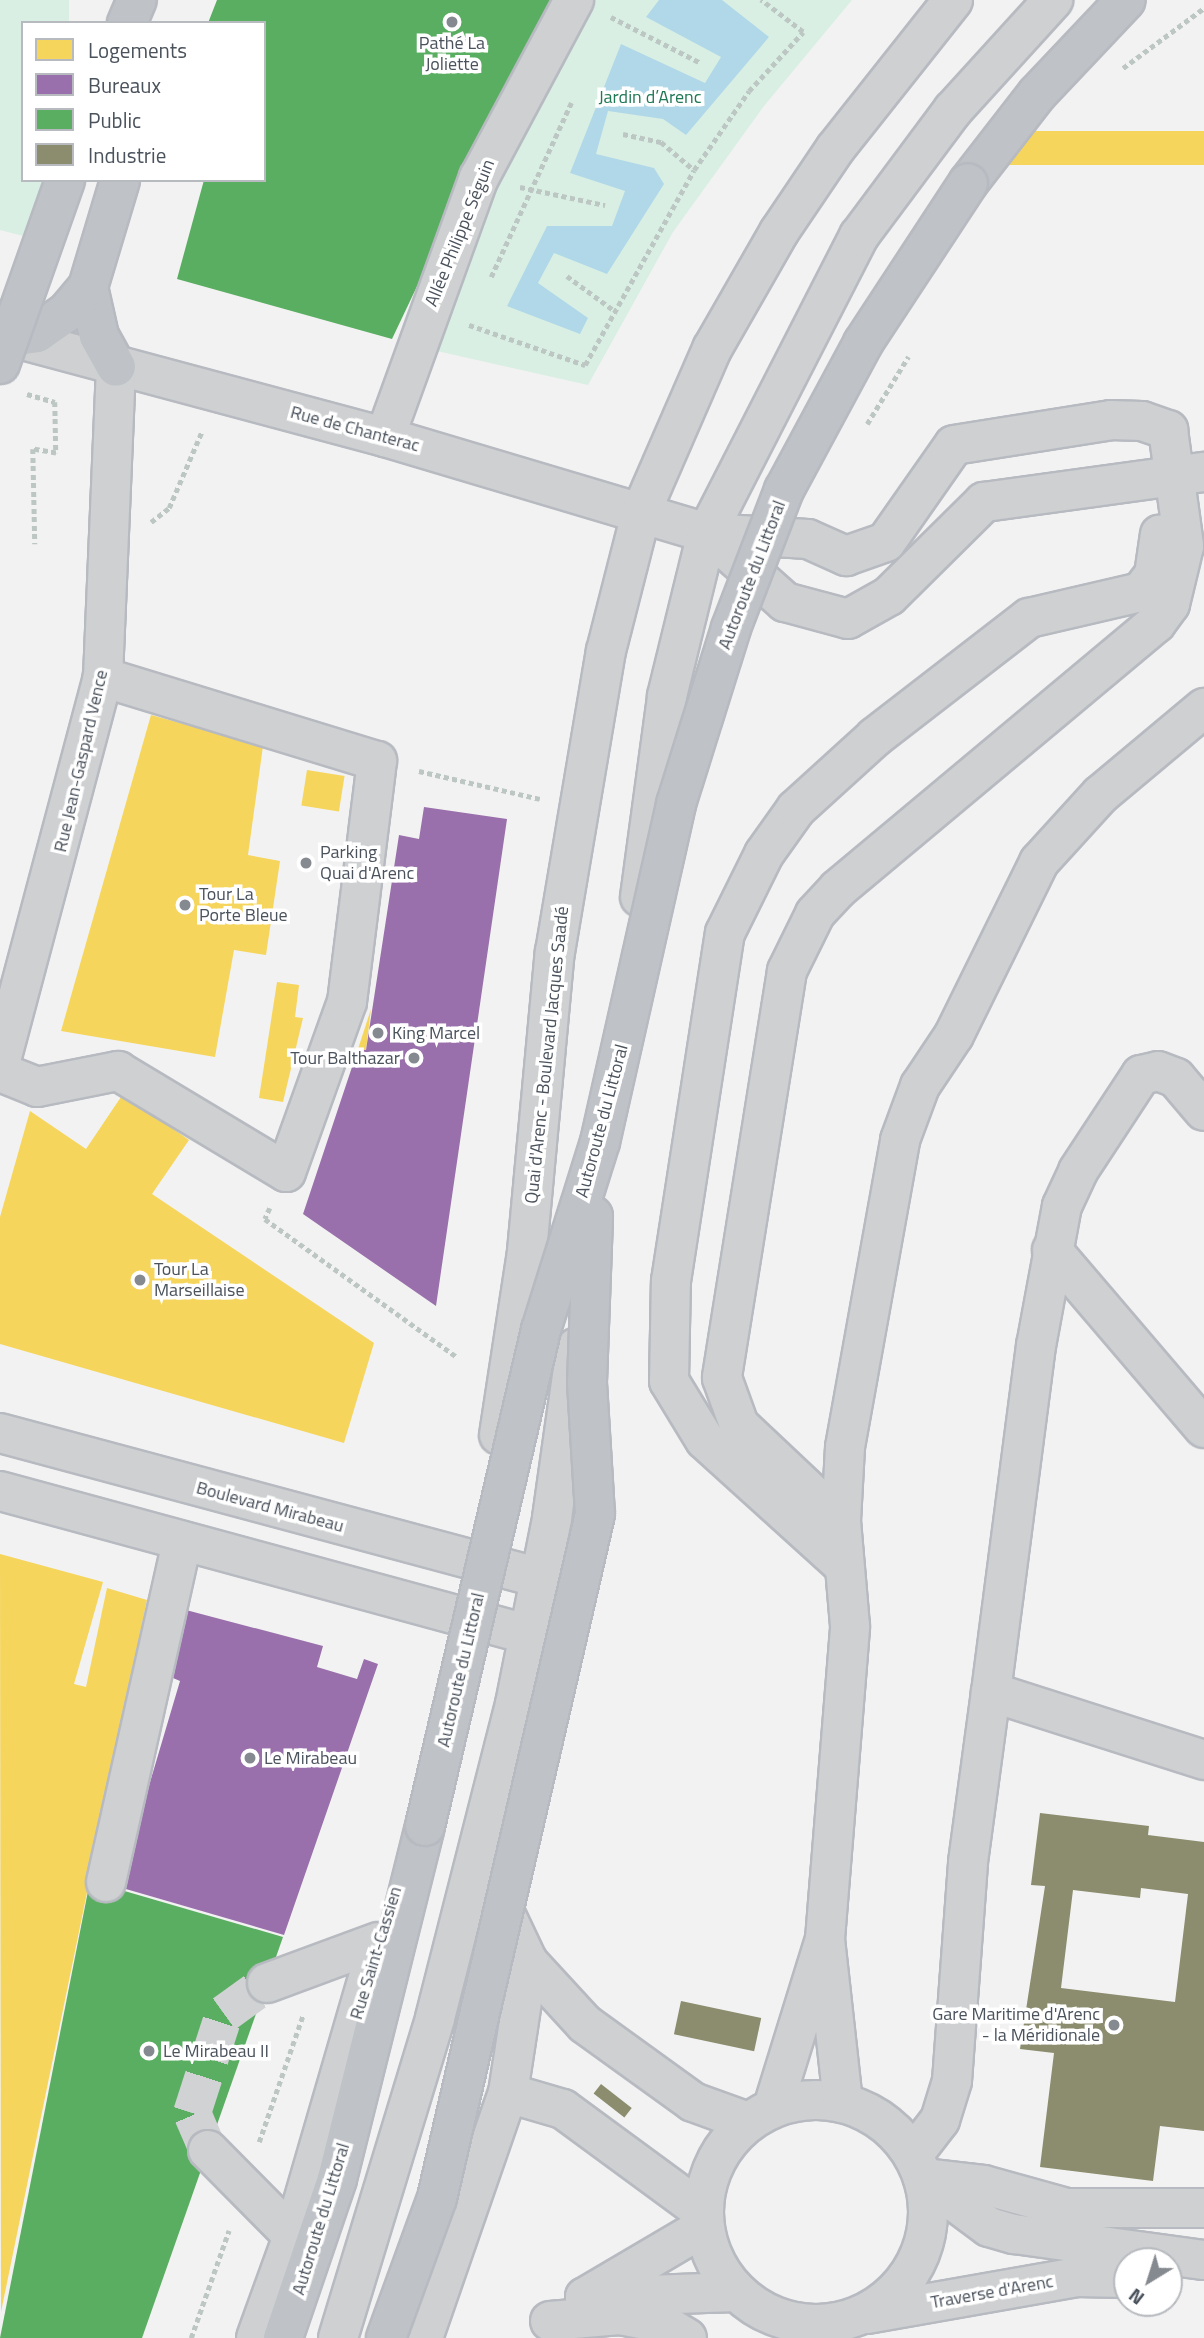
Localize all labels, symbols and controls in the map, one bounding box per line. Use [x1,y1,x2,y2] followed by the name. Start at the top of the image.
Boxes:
[444,14,460,30] marker: Pathé La Joliette
[21,21,266,182] legend
[419,33,485,76] place label: Pathé La Joliette
[88,34,187,66] text: Logements
[88,69,161,101] text: Bureaux
[598,86,702,108] park label: Jardin d’Arenc
[88,104,141,136] text: Public
[88,139,166,171] text: Industrie
[421,156,499,310] street label: Allée Philippe Séguin
[288,401,422,457] street label: Rue de Chanterac
[714,498,790,652] street label: Autoroute du Littoral
[50,668,112,854] street label: Rue Jean-Gaspard Vence
[320,842,414,884] place label: Parking Quai d'Arenc
[298,855,314,871] marker: Parking Quai d'Arenc
[199,884,288,926] place label: Tour La Porte Bleue
[177,897,193,913] marker: Tour La Porte Bleue
[521,905,573,1205] street label: Quai d'Arenc - Boulevard Jacques Saadé
[392,1022,480,1044] place label: King Marcel
[370,1025,386,1041] marker: King Marcel
[571,1042,633,1200] street label: Autoroute du Littoral
[290,1047,400,1069] place label: Tour Balthazar
[406,1050,422,1066] marker: Tour Balthazar
[154,1259,245,1302] place label: Tour La Marseillaise
[132,1272,148,1288] marker: Tour La Marseillaise
[194,1477,346,1537] street label: Boulevard Mirabeau
[433,1591,489,1749] street label: Autoroute du Littoral
[264,1747,357,1769] place label: Le Mirabeau
[242,1750,258,1766] marker: Le Mirabeau
[345,1884,407,2022] street label: Rue Saint-Cassien
[932,2004,1100,2046] place label: Gare Maritime d'Arenc - la Méridionale
[1106,2017,1122,2033] marker: Gare Maritime d'Arenc - la Méridionale
[163,2040,269,2062] place label: Le Mirabeau II
[141,2043,157,2059] marker: Le Mirabeau II
[288,2140,354,2298] street label: Autoroute du Littoral
[1113,2247,1183,2317] north arrow
[929,2271,1055,2313] street label: Traverse d'Arenc
[1122,2282,1150,2313] text: N

